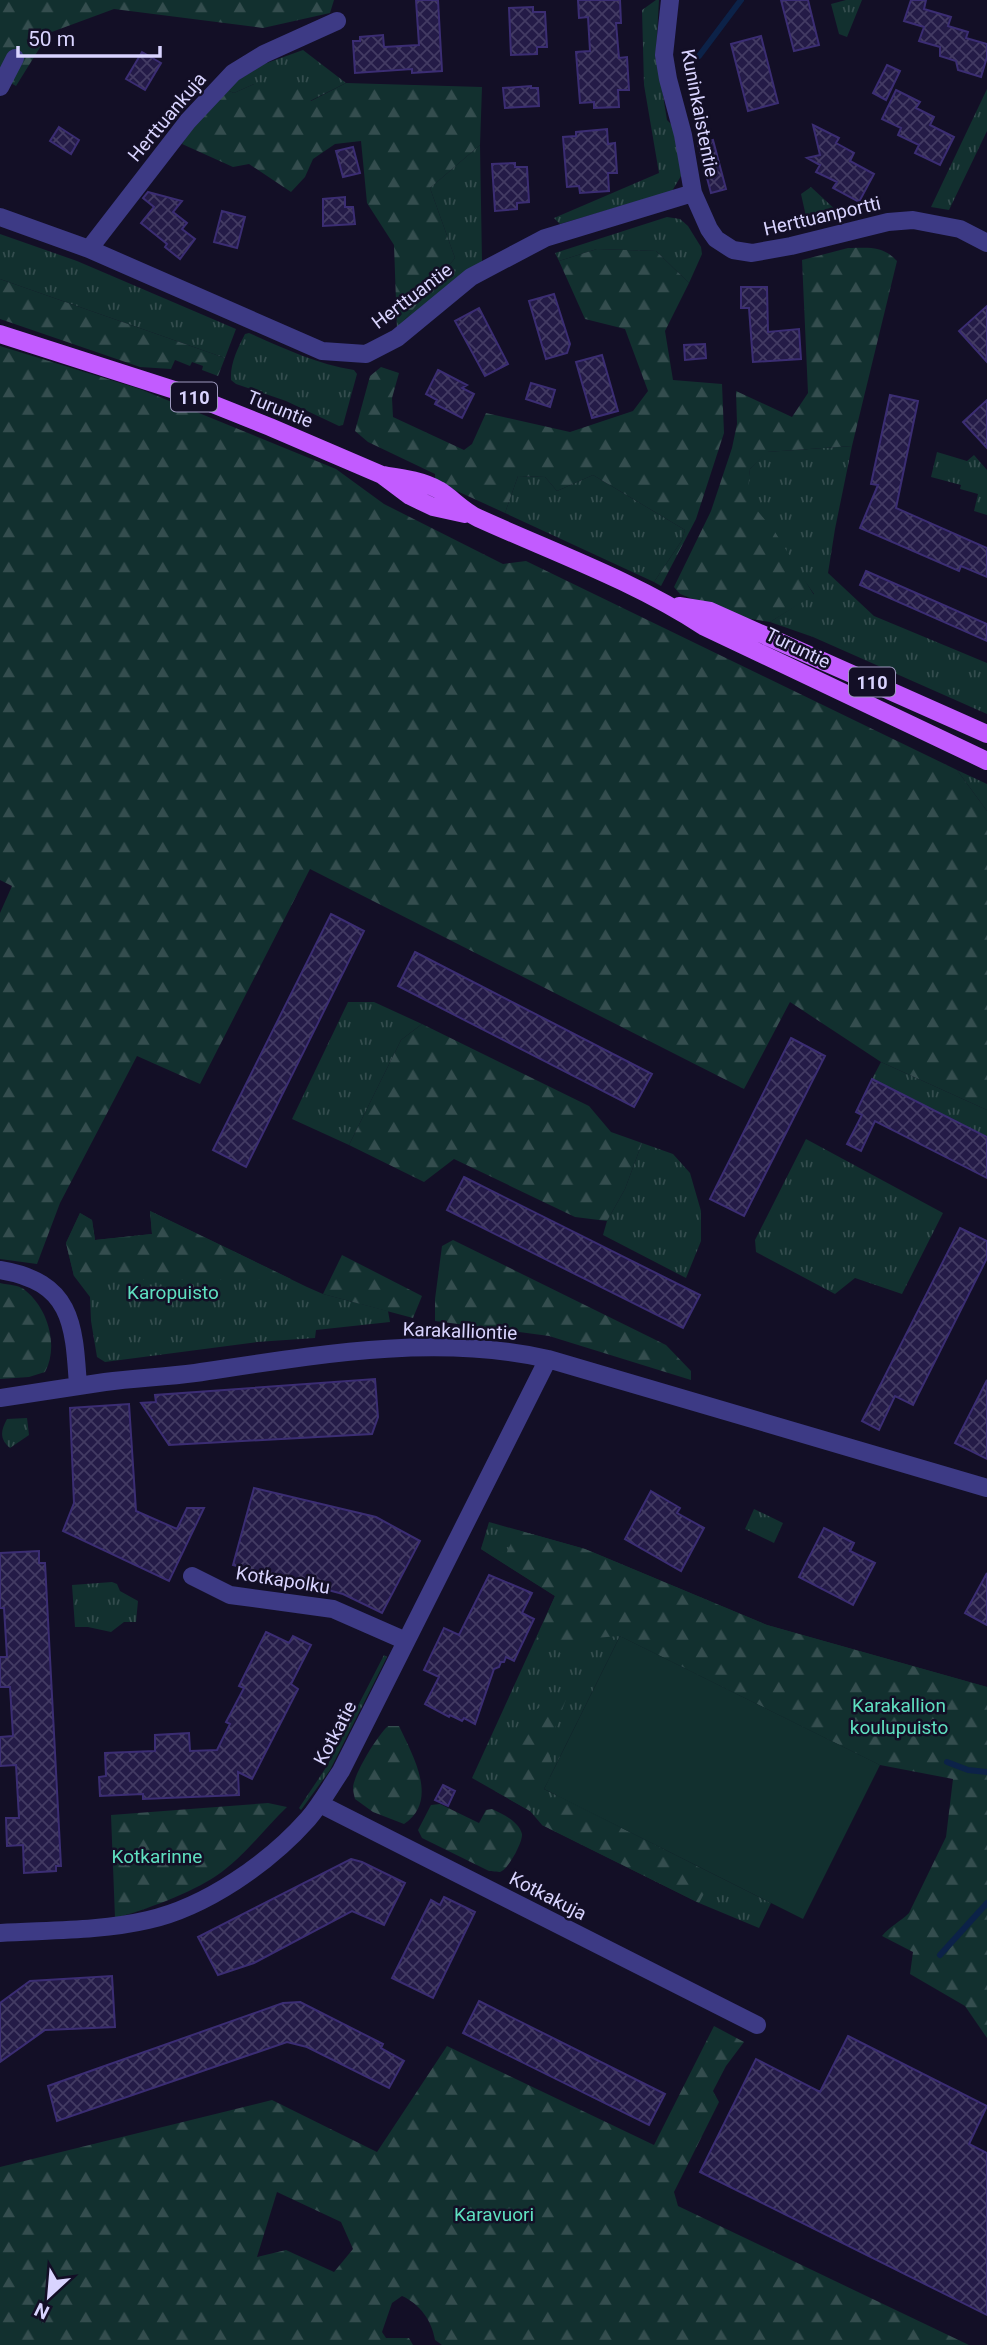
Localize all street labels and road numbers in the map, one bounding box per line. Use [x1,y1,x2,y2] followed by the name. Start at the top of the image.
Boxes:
[676,47,724,179] street label: Kuninkaistentie
[123,68,211,166] street label: Herttuankuja
[761,191,883,241] street label: Herttuanportti
[367,258,457,334] street label: Herttuantie
[171,382,217,412] road number: 110
[244,385,316,433] street label: Turuntie
[762,622,834,674] street label: Turuntie
[849,668,895,696] road number: 110
[402,1318,518,1344] street label: Karakalliontie
[234,1561,332,1599] street label: Kotkapolku
[309,1697,361,1769] street label: Kotkatie
[505,1867,591,1925] street label: Kotkakuja

